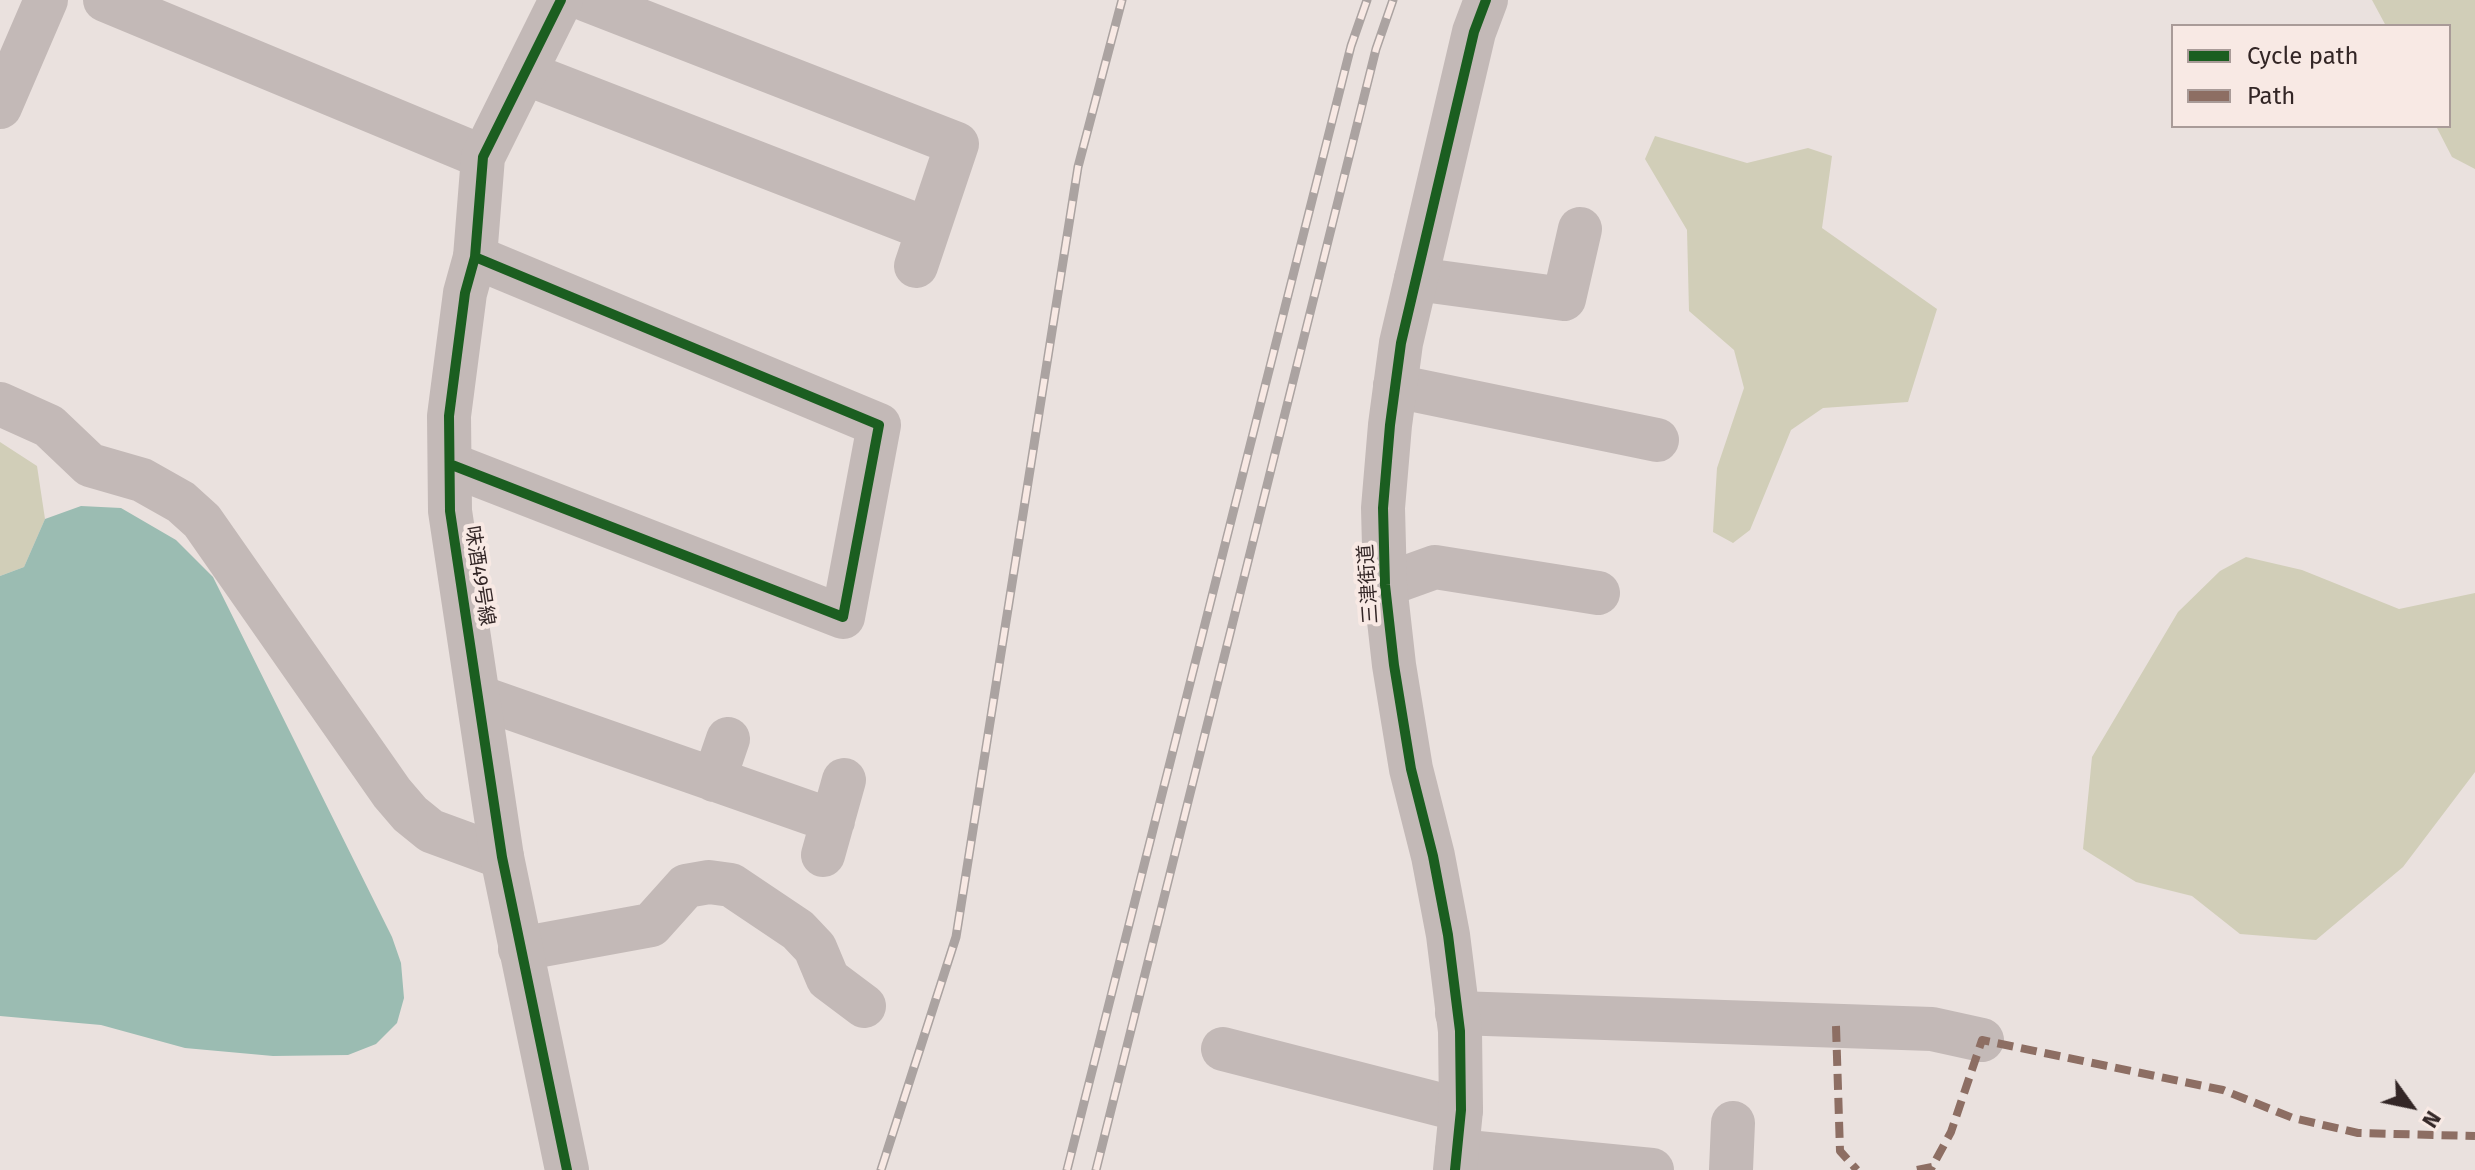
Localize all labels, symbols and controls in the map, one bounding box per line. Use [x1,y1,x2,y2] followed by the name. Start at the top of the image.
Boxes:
[2171,24,2451,128] legend
[2247,42,2359,70] text: Cycle path
[2247,82,2295,110] text: Path
[459,524,499,628] street label: 味酒49号線
[1354,543,1384,625] street label: 三津街道
[2371,1066,2451,1146] north arrow
[2416,1106,2447,1133] text: N

